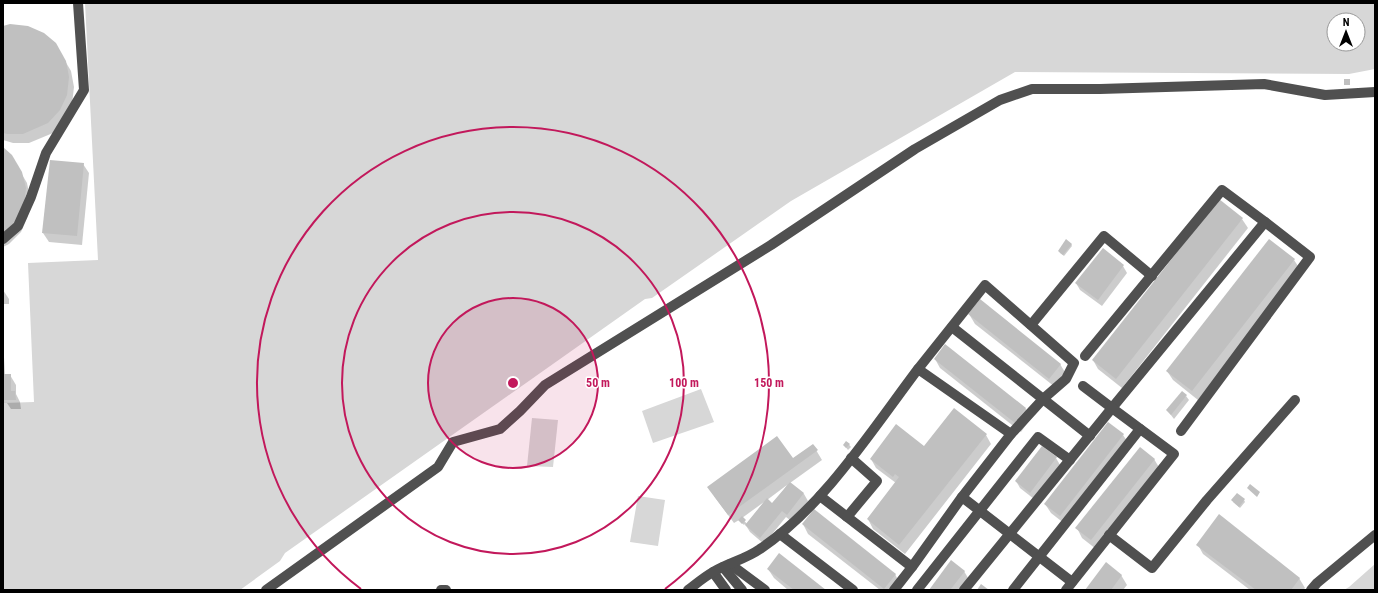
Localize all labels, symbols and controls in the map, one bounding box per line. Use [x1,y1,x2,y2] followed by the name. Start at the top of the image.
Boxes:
[1326,12,1366,52] north arrow
[1343,16,1350,29] text: N
[506,376,520,390] centre of rings
[586,376,610,390] text: 50 m
[669,376,699,390] text: 100 m
[754,376,784,390] text: 150 m

